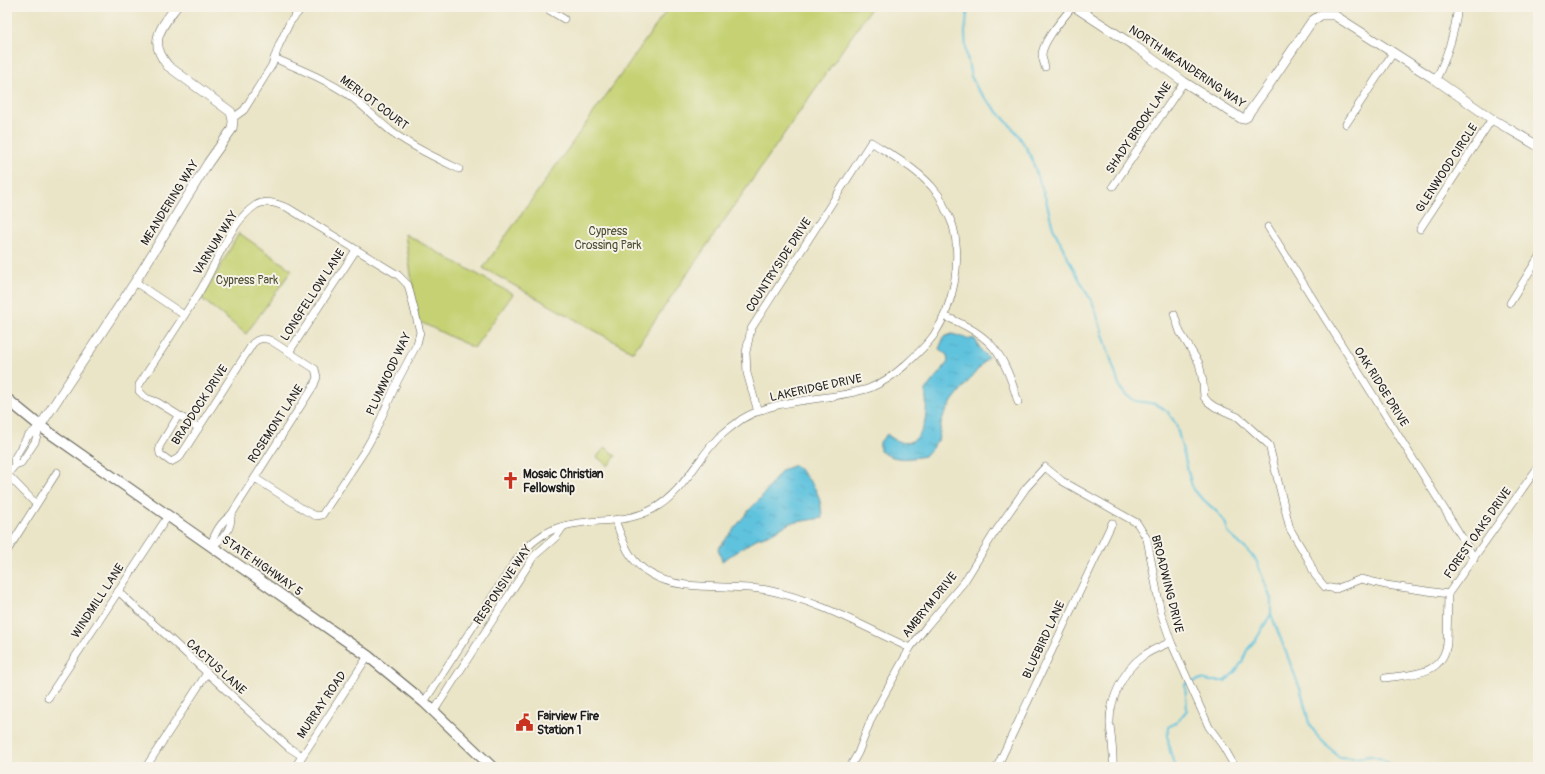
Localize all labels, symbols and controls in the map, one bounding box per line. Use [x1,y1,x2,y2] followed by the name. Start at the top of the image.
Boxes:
[1126,22,1248,112] street label: NORTH MEANDERING WAY
[337,72,411,134] street label: MERLOT COURT
[1103,79,1175,177] street label: SHADY BROOK LANE
[1413,121,1481,215] street label: GLENWOOD CIRCLE
[138,158,202,248] street label: MEANDERING WAY
[190,208,242,278] street label: VARNUM WAY
[743,215,815,315] street label: COUNTRYSIDE DRIVE
[574,224,642,253] park label: Cypress Crossing Park
[278,246,348,344] street label: LONGFELLOW LANE
[216,273,278,288] park label: Cypress Park
[363,330,415,418] street label: PLUMWOOD WAY
[1350,344,1412,430] street label: OAK RIDGE DRIVE
[168,362,232,448] street label: BRADDOCK DRIVE
[768,371,864,405] street label: LAKERIDGE DRIVE
[245,382,307,466] street label: ROSEMONT LANE
[523,467,604,496] place label: Mosaic Christian Fellowship
[500,471,520,491] church icon: Mosaic Christian Fellowship
[1441,485,1515,581] street label: FOREST OAKS DRIVE
[219,533,305,599] street label: STATE HIGHWAY 5
[1148,534,1186,634] street label: BROADWING DRIVE
[471,542,535,628] street label: RESPONSIVE WAY
[68,561,128,641] street label: WINDMILL LANE
[899,569,961,641] street label: AMBRYM DRIVE
[1019,599,1069,681] street label: BLUEBIRD LANE
[183,636,249,698] street label: CACTUS LANE
[294,668,350,741] street label: MURRAY ROAD
[537,709,600,738] place label: Fairview Fire Station 1
[514,713,534,733] public building icon: Fairview Fire Station 1

